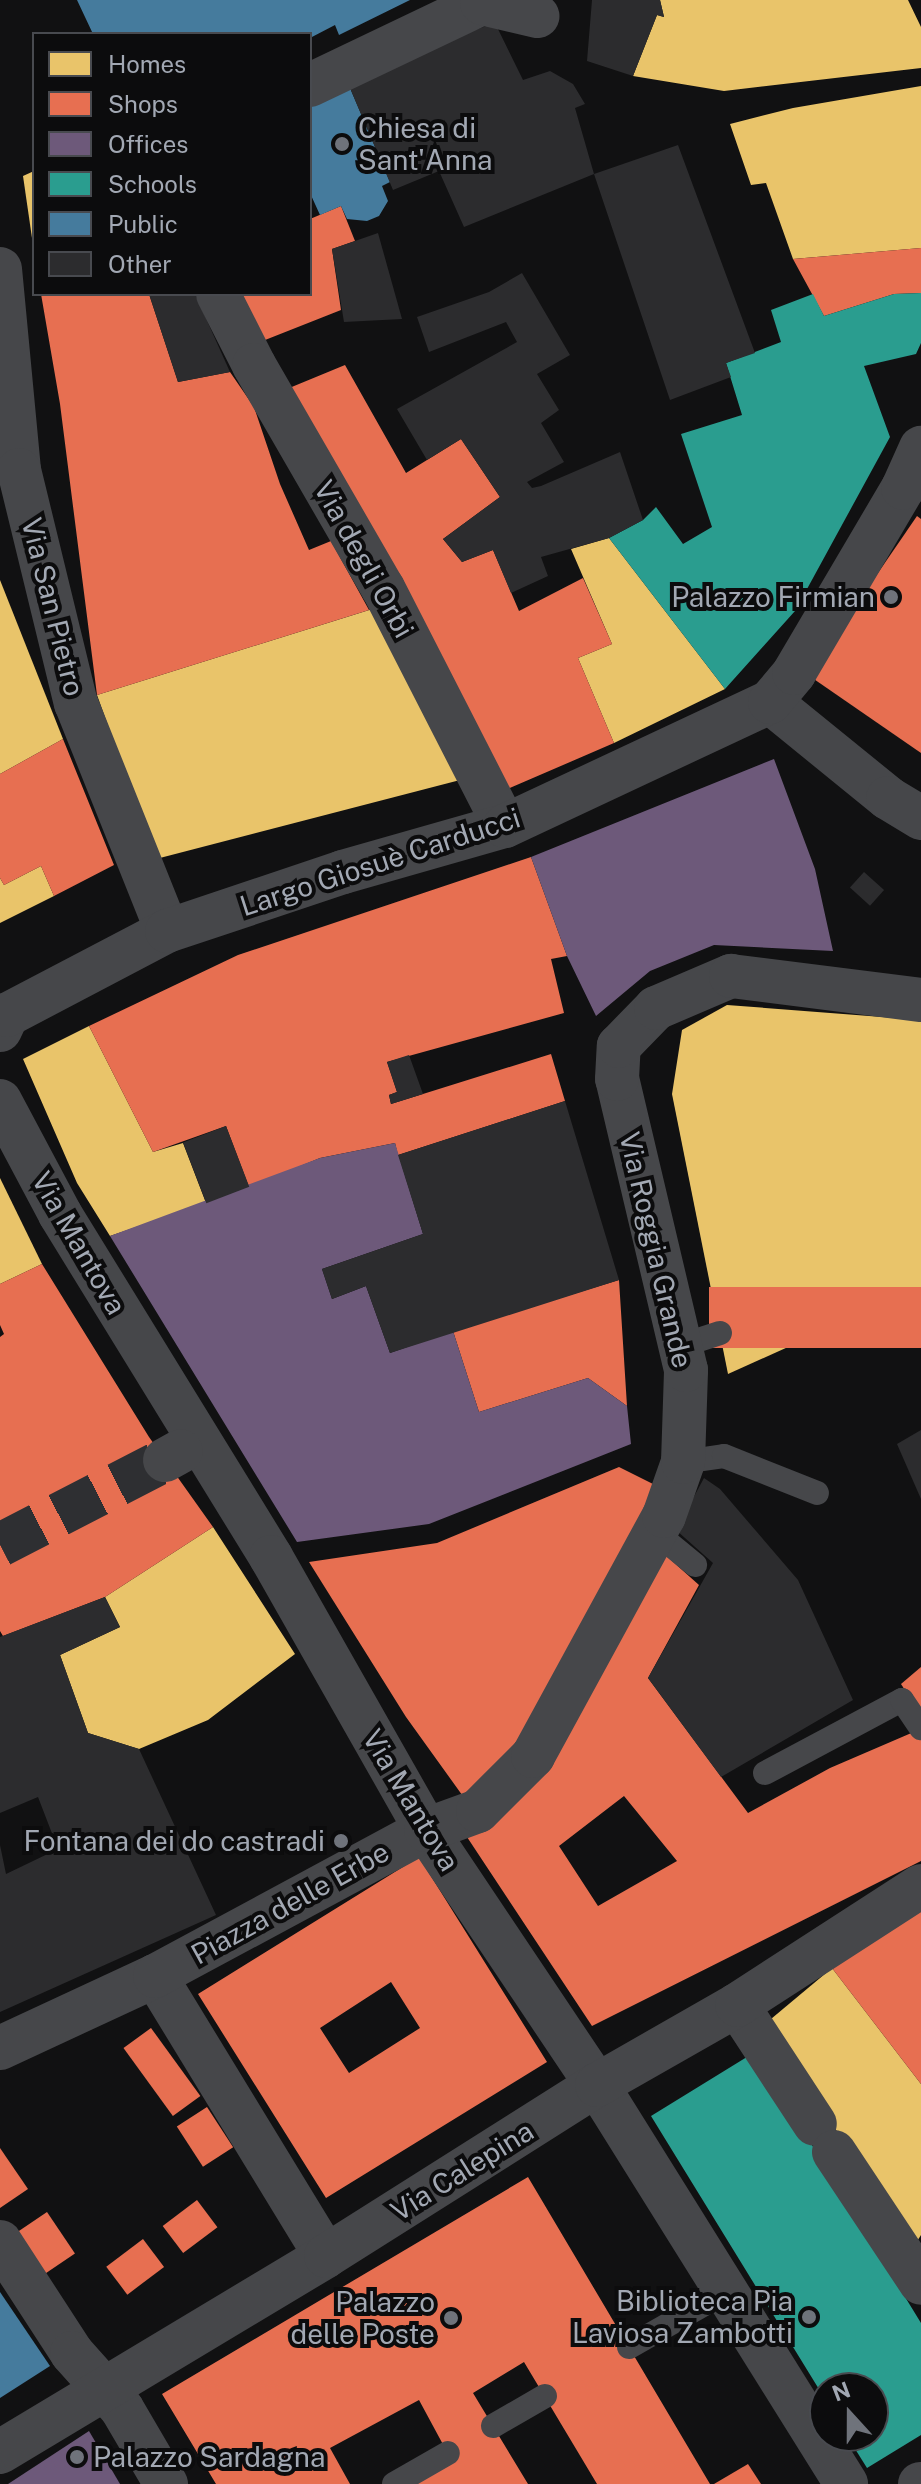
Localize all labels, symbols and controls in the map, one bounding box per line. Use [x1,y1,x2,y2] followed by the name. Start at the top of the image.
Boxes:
[32,32,312,296] legend
[108,50,186,78] text: Homes
[108,90,178,118] text: Shops
[358,111,493,177] place label: Chiesa di Sant'Anna
[108,130,188,158] text: Offices
[333,135,351,153] marker: Chiesa di Sant'Anna
[108,170,197,198] text: Schools
[108,210,178,238] text: Public
[108,250,172,278] text: Other
[307,474,421,644] street label: Via degli Orbi
[15,514,91,700] street label: Via San Pietro
[671,580,875,614] place label: Palazzo Firmian
[882,588,900,606] marker: Palazzo Firmian
[236,801,524,923] street label: Largo Giosuè Carducci
[613,1129,699,1371] street label: Via Roggia Grande
[25,1166,133,1320] street label: Via Mantova
[356,1723,466,1877] street label: Via Mantova
[22,1824,325,1858] place label: Fontana dei do castradi
[332,1832,350,1850] marker: Fontana dei do castradi
[185,1835,395,1971] street label: Piazza delle Erbe
[385,2114,539,2228] street label: Via Calepina
[572,2284,793,2350] place label: Biblioteca Pia Laviosa Zambotti
[290,2285,435,2351] place label: Palazzo delle Poste
[800,2308,818,2326] marker: Biblioteca Pia Laviosa Zambotti
[442,2309,460,2327] marker: Palazzo delle Poste
[809,2372,889,2452] north arrow
[828,2376,854,2407] text: N
[93,2440,326,2474] place label: Palazzo Sardagna
[68,2448,86,2466] marker: Palazzo Sardagna

